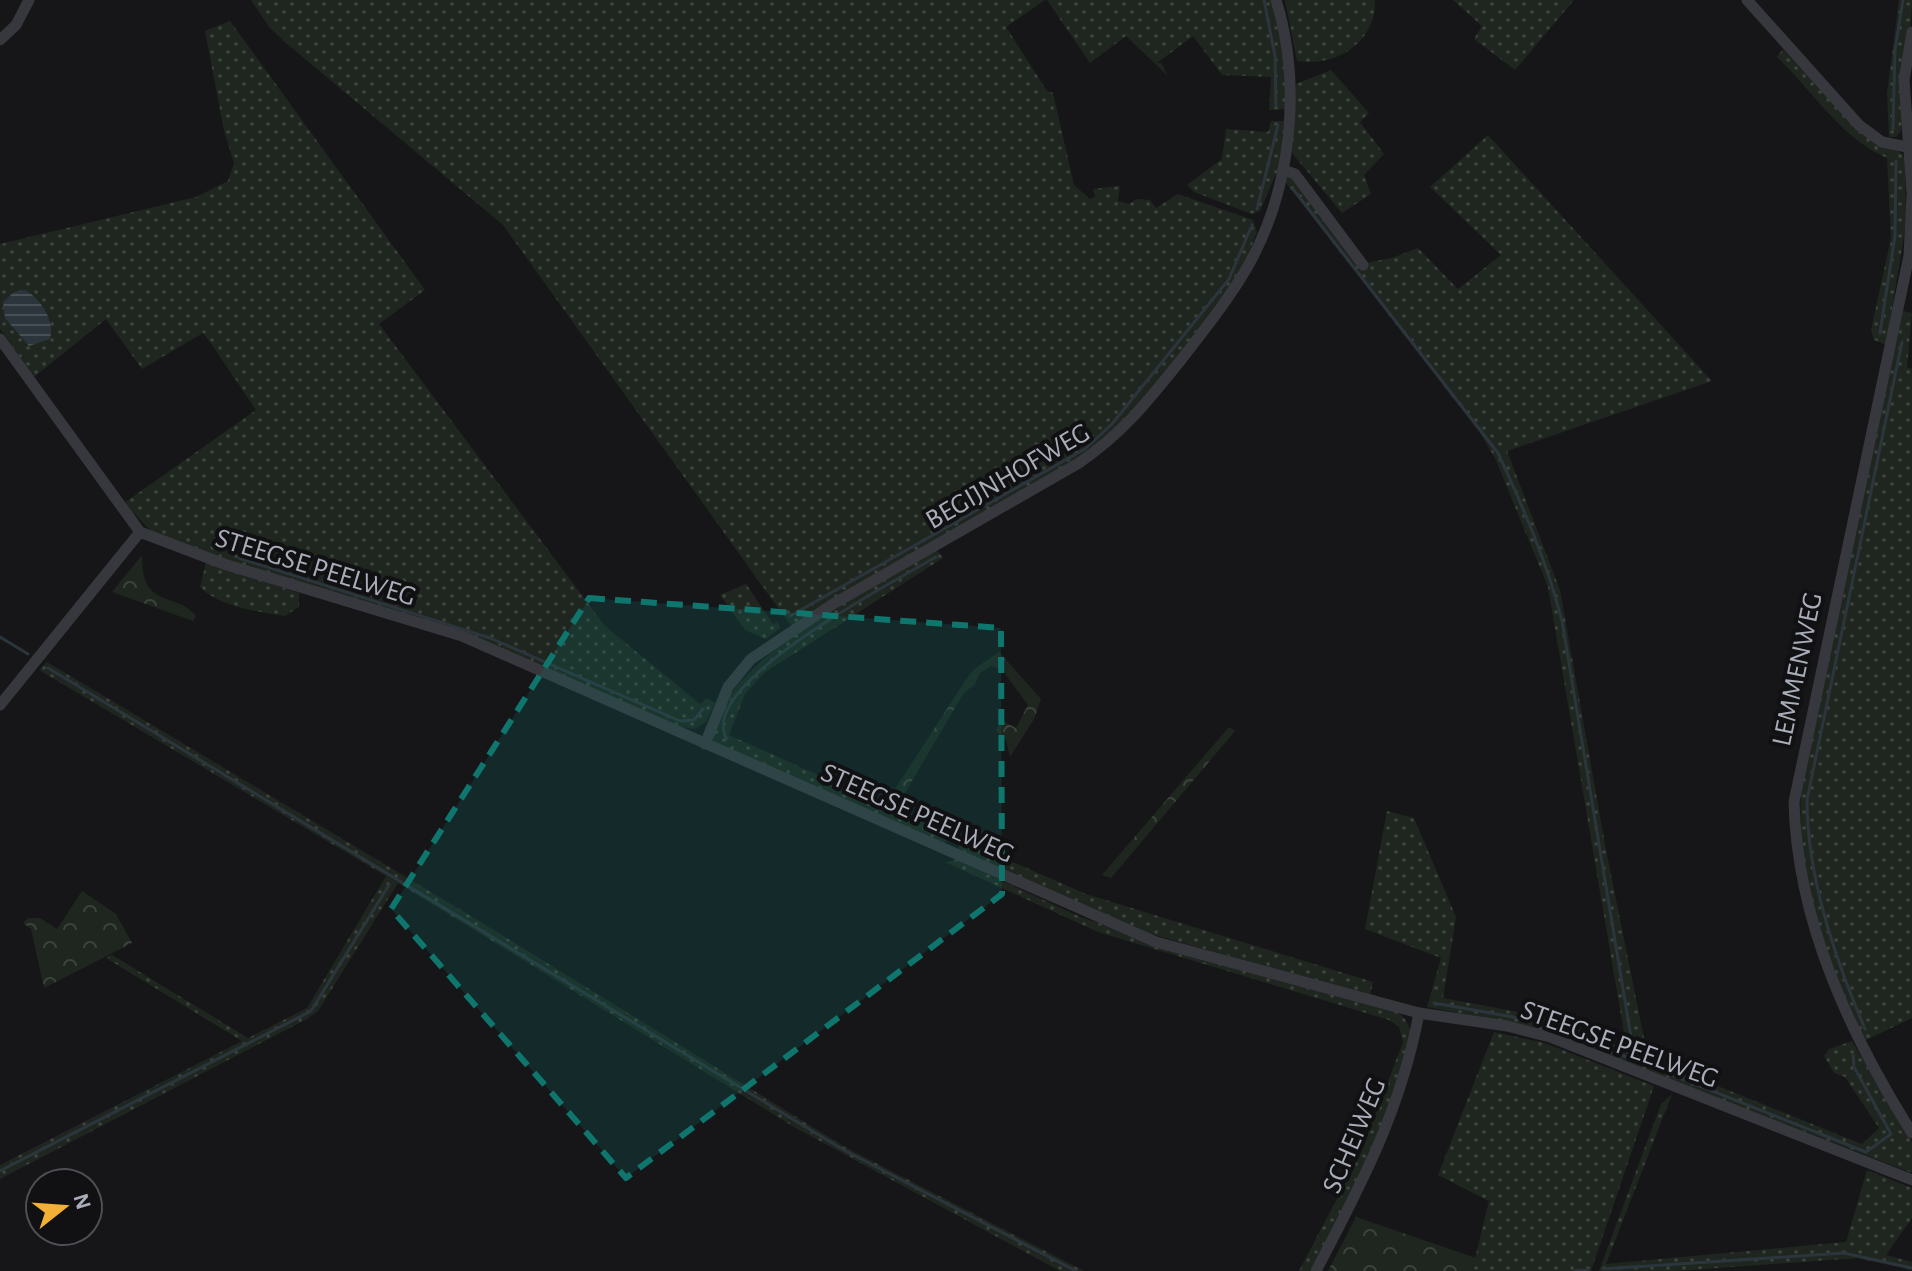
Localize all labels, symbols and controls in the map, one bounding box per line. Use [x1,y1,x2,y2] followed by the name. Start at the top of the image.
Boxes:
[921,419,1095,535] street label: BEGIJNHOFWEG
[212,524,419,612] street label: STEEGSE PEELWEG
[1768,590,1828,749] street label: LEMMENWEG
[817,759,1018,869] street label: STEEGSE PEELWEG
[1517,996,1722,1094] street label: STEEGSE PEELWEG
[1318,1074,1392,1198] street label: SCHEIWEG
[24,1167,104,1247] north arrow
[69,1191,95,1212] text: N

